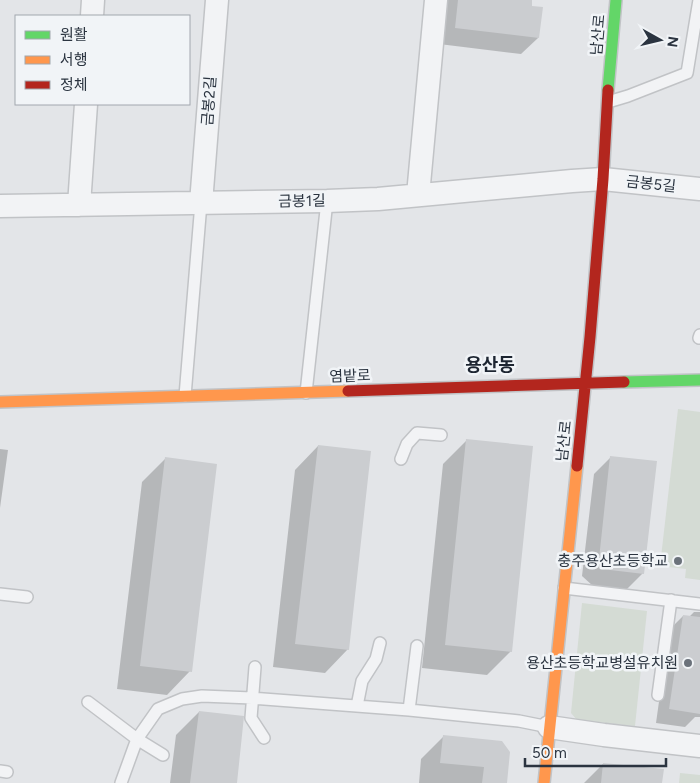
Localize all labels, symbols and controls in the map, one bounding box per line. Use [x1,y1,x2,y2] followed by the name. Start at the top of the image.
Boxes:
[587,14,609,56] street label: 남산로
[15,15,190,105] legend
[635,15,685,65] north arrow
[60,26,88,44] text: 원활
[663,35,682,48] text: N
[60,51,88,69] text: 서행
[60,76,88,94] text: 정체
[198,76,220,126] street label: 금봉2길
[625,172,677,196] street label: 금봉5길
[278,192,326,210] street label: 금봉1길
[465,354,515,376] district label: 용산동
[329,366,371,386] street label: 염밭로
[553,419,575,463] street label: 남산로
[558,552,668,570] place label: 충주용산초등학교
[672,555,684,567] marker: 충주용산초등학교
[526,654,678,672] place label: 용산초등학교병설유치원
[682,657,694,669] marker: 용산초등학교병설유치원
[525,736,666,768] scale bar
[532,744,567,762] text: 50 m

